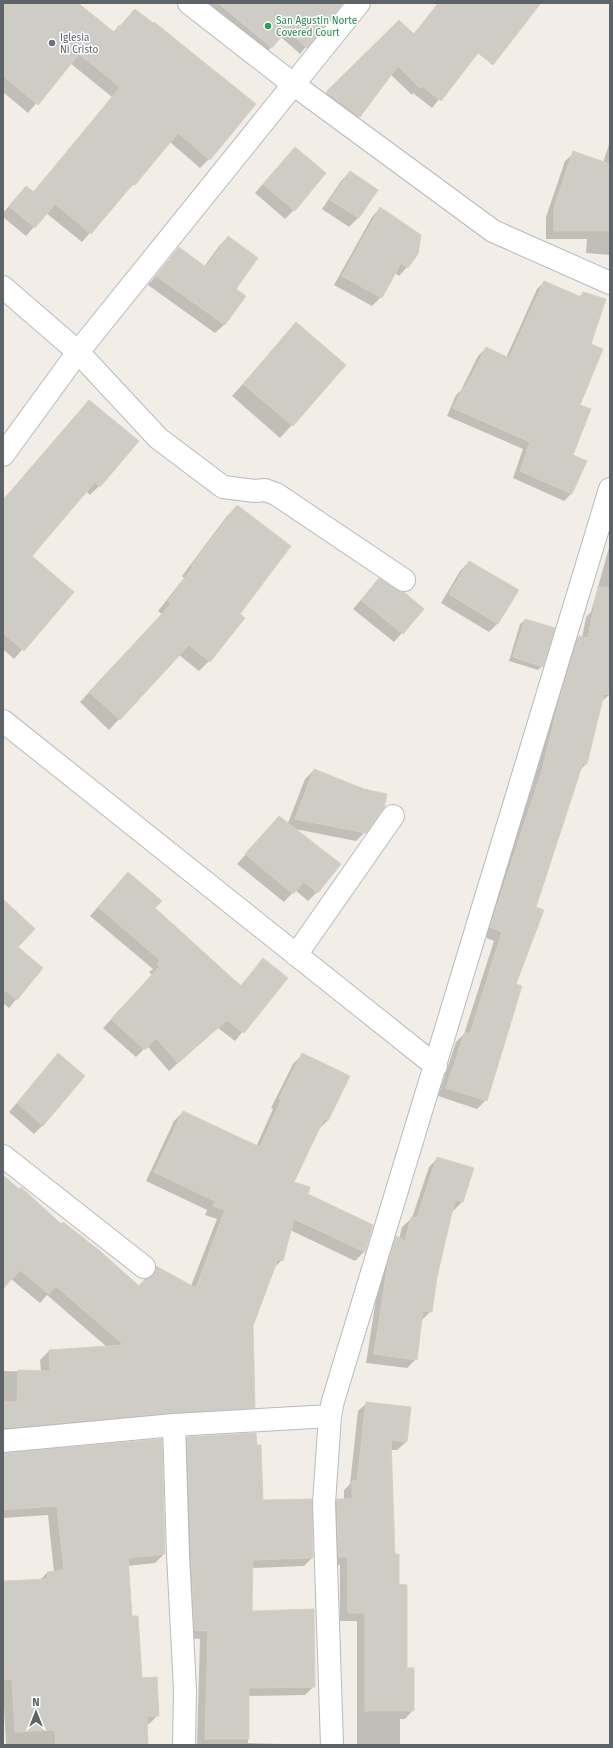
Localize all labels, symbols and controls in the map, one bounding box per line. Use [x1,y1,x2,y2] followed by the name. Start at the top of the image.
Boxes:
[276,15,357,39] place label: San Agustin Norte Covered Court
[263,21,273,31] marker: San Agustin Norte Covered Court
[60,32,99,56] place label: Iglesia Ni Cristo
[47,38,57,48] marker: Iglesia Ni Cristo
[16,1692,56,1732] north arrow
[32,1696,40,1709] text: N

